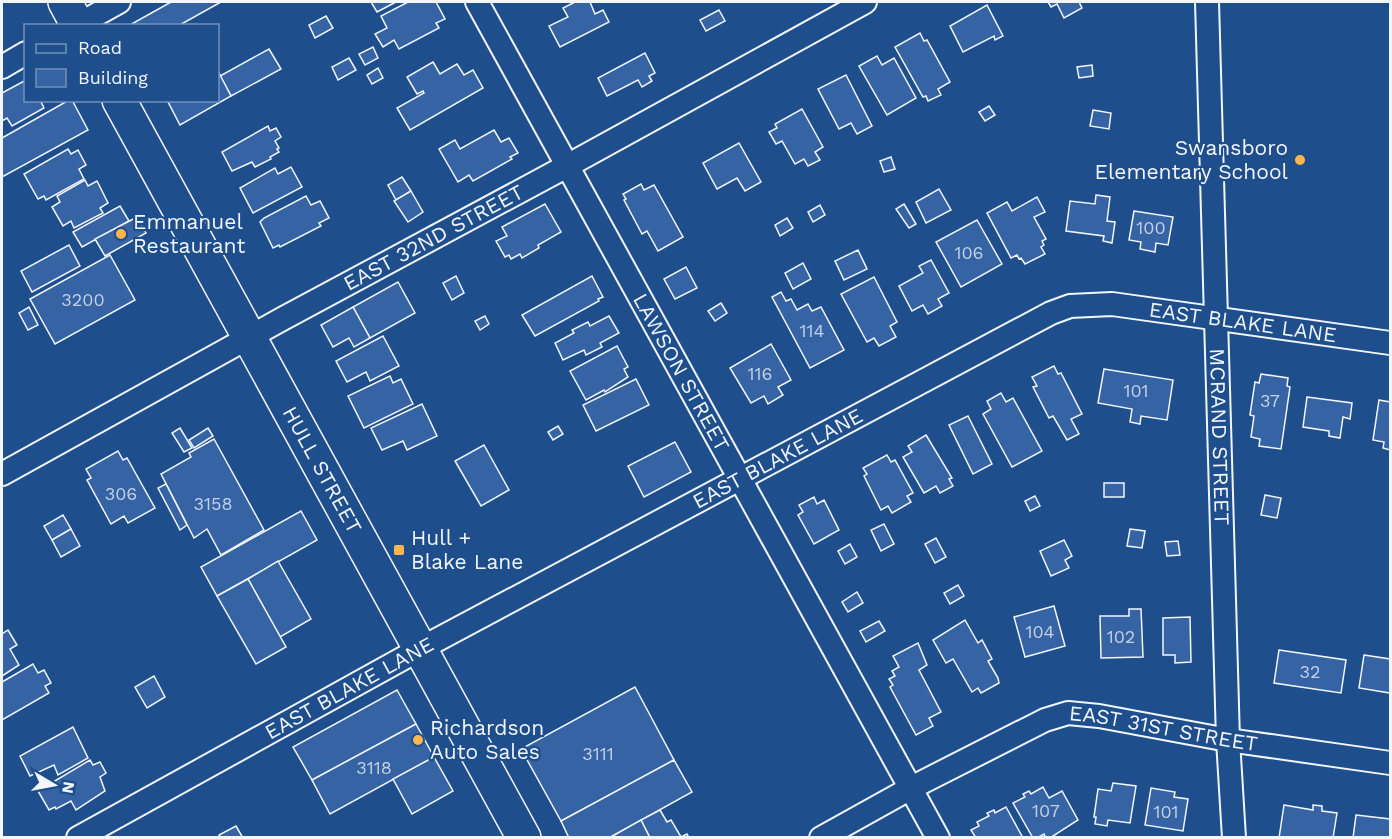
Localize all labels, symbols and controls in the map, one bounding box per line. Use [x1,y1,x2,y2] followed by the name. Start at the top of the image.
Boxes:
[24,24,219,102] legend
[78,37,122,58] text: Road
[78,67,148,88] text: Building
[1095,135,1289,184] place label: Swansboro Elementary School
[1293,153,1307,167] marker: Swansboro Elementary School
[339,179,528,296] street label: EAST 32ND STREET
[133,209,245,258] place label: Emmanuel Restaurant
[1136,217,1166,238] house number: 100
[114,227,128,241] marker: Emmanuel Restaurant
[954,242,984,263] house number: 106
[61,289,105,310] house number: 3200
[628,289,735,456] street label: LAWSON STREET
[1148,296,1338,347] street label: EAST BLAKE LANE
[799,320,825,341] house number: 114
[1205,348,1235,526] street label: MCRAND STREET
[748,363,772,384] house number: 116
[1123,380,1149,401] house number: 101
[1260,390,1280,411] house number: 37
[278,402,367,538] street label: HULL STREET
[688,403,867,514] street label: EAST BLAKE LANE
[105,483,137,504] house number: 306
[193,493,233,514] house number: 3158
[411,525,523,574] place label: Hull + Blake Lane
[392,543,406,557] marker: Hull + Blake Lane
[1025,621,1055,642] house number: 104
[1107,626,1135,647] house number: 102
[260,631,438,744] street label: EAST BLAKE LANE
[1300,661,1321,682] house number: 32
[1068,700,1260,756] street label: EAST 31ST STREET
[430,715,544,764] place label: Richardson Auto Sales
[411,733,425,747] marker: Richardson Auto Sales
[582,743,614,764] house number: 3111
[24,755,84,815] north arrow
[356,757,392,778] house number: 3118
[58,780,79,795] text: N
[1032,800,1060,821] house number: 107
[1153,801,1179,822] house number: 101

